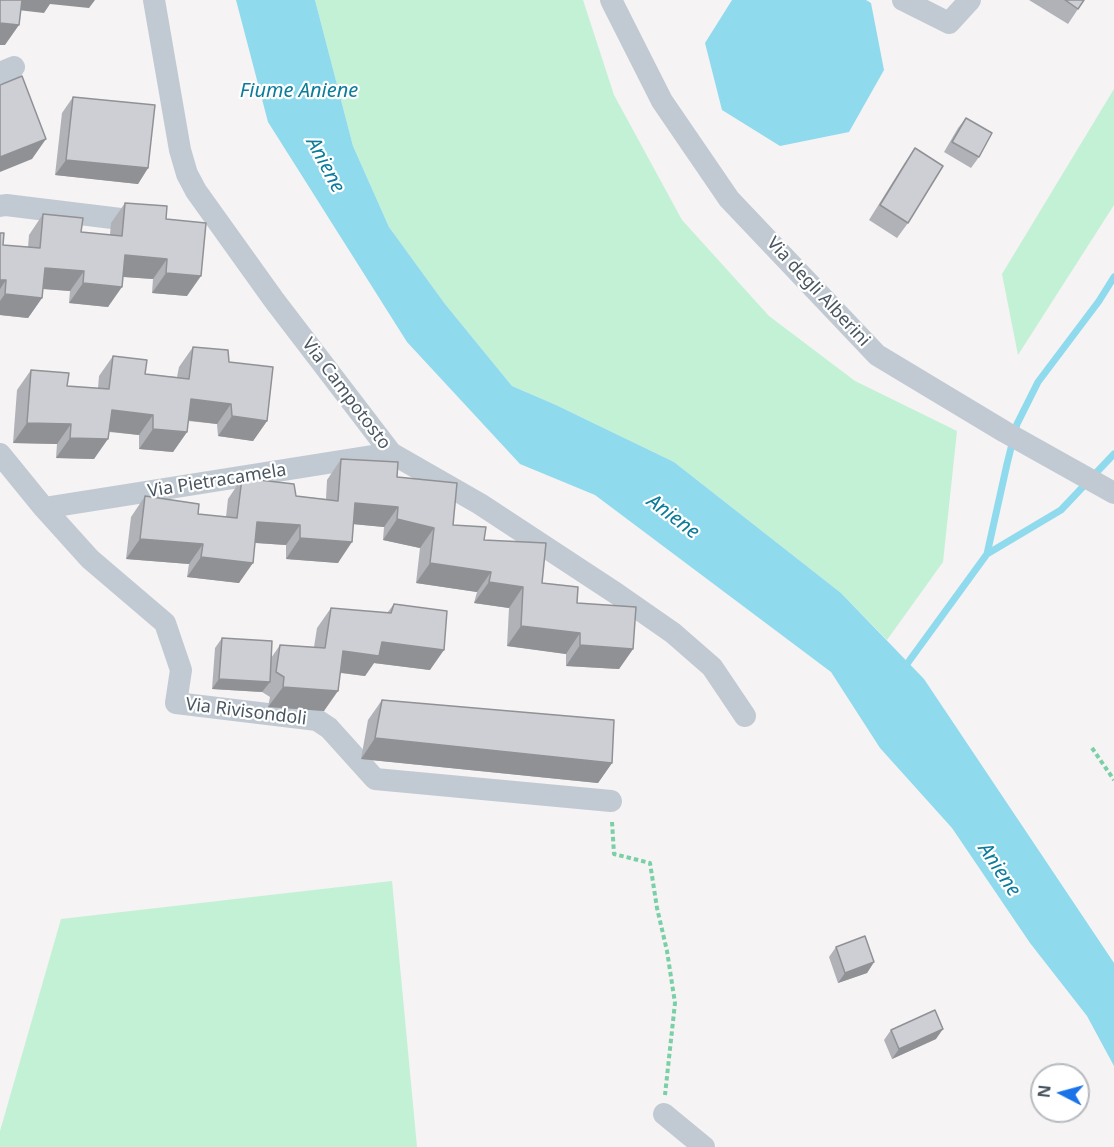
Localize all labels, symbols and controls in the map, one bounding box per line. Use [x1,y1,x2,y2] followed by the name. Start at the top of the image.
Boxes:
[240,79,358,103] water label: Fiume Aniene
[300,133,350,197] water label: Aniene
[762,233,874,351] street label: Via degli Alberini
[297,334,395,454] street label: Via Campotosto
[146,459,288,503] street label: Via Pietracamela
[642,490,704,544] water label: Aniene
[184,694,308,730] street label: Via Rivisondoli
[972,839,1026,901] water label: Aniene
[1030,1063,1090,1123] north arrow
[1032,1084,1056,1099] text: N

